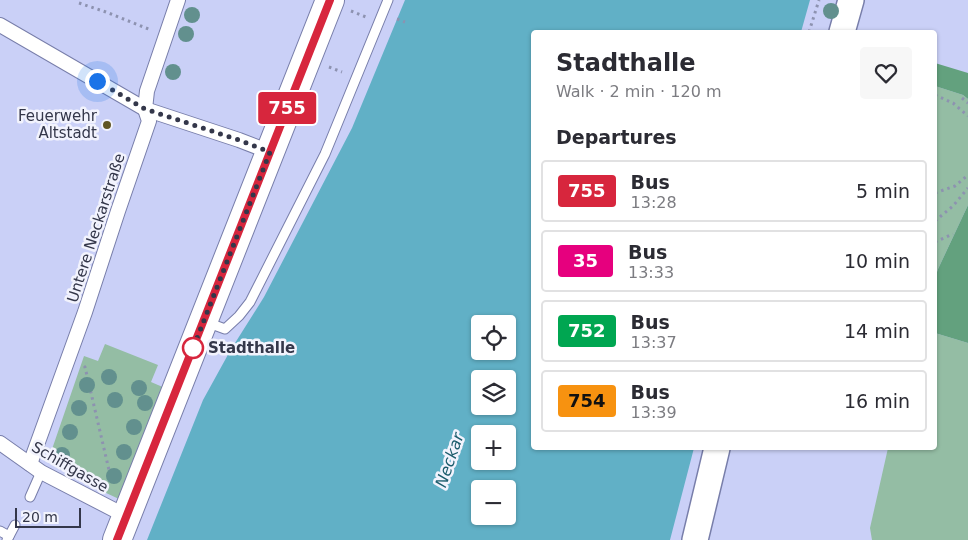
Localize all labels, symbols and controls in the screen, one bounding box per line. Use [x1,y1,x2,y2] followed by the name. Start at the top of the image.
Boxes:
[860,47,912,99] button: heart
[556,49,696,77] text: Stadthalle
[85,69,110,94] your location
[556,82,721,101] text: Walk · 2 min · 120 m
[258,92,316,124] line badge: 755
[268,97,306,118] text: 755
[18,107,98,142] place label: Feuerwehr Altstadt
[101,119,113,131] marker: Feuerwehr Altstadt
[556,126,677,148] text: Departures
[63,151,129,305] street label: Untere Neckarstraße
[631,171,670,193] text: Bus
[568,180,606,201] text: 755
[856,180,910,202] text: 5 min
[631,193,677,212] text: 13:28
[628,241,667,263] text: Bus
[573,250,598,271] text: 35
[844,250,910,272] text: 10 min
[628,263,674,282] text: 13:33
[631,311,670,333] text: Bus
[471,315,516,525] map controls
[471,315,516,360] button: locate
[568,320,606,341] text: 752
[844,320,910,342] text: 14 min
[631,333,677,352] text: 13:37
[182,337,204,359] marker: Stadthalle
[208,339,295,357] place label: Stadthalle
[471,370,516,415] button: layers
[631,381,670,403] text: Bus
[568,390,606,411] text: 754
[844,390,910,412] text: 16 min
[631,403,677,422] text: 13:39
[471,425,516,470] button: +
[431,429,468,490] water label: Neckar
[29,438,111,496] street label: Schiffgasse
[471,480,516,525] button: −
[15,505,81,528] scale bar
[22,509,58,525] text: 20 m

